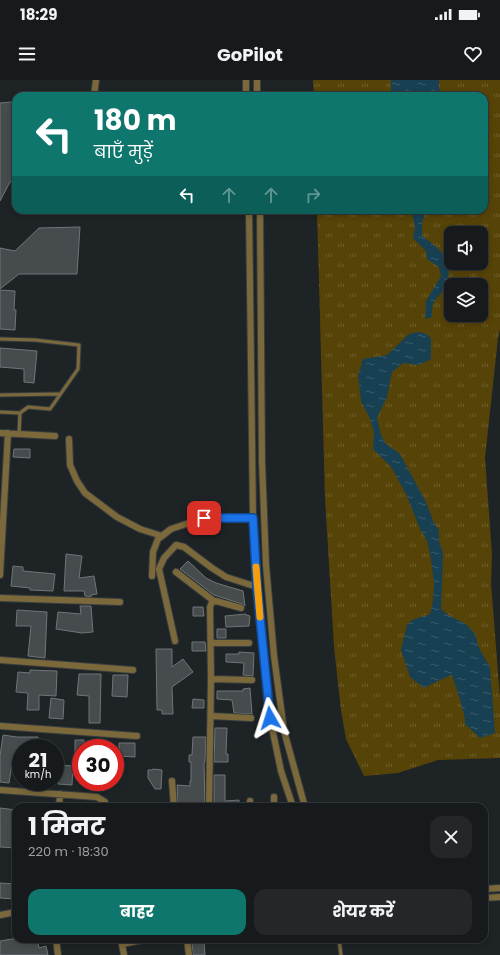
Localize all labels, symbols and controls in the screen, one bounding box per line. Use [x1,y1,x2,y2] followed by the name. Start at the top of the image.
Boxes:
[20,4,57,25] text: 18:29
[217,42,283,67] text: GoPilot
[16,43,38,65] icon: menu
[462,43,484,65] icon: heart
[94,101,177,140] text: 180 m
[28,108,80,160] icon: left
[94,139,153,164] text: बाएँ मुड़ें
[176,184,198,206] icon: left
[218,184,240,206] icon: ahead
[260,184,282,206] icon: ahead
[302,184,324,206] icon: right
[444,226,488,322] map controls
[444,226,488,270] button: sound
[444,278,488,322] button: layers
[187,501,221,535] pin
[193,507,215,529] icon: arrive
[249,697,291,739] position arrow
[72,739,124,791] speed limit sign: 30
[29,746,47,774] text: 21
[25,767,51,782] text: km/h
[28,810,105,843] text: 1 मिनट
[430,816,472,858] button: close
[28,842,109,861] text: 220 m · 18:30
[28,889,246,935] button: बाहर
[254,889,472,935] button: शेयर करें

